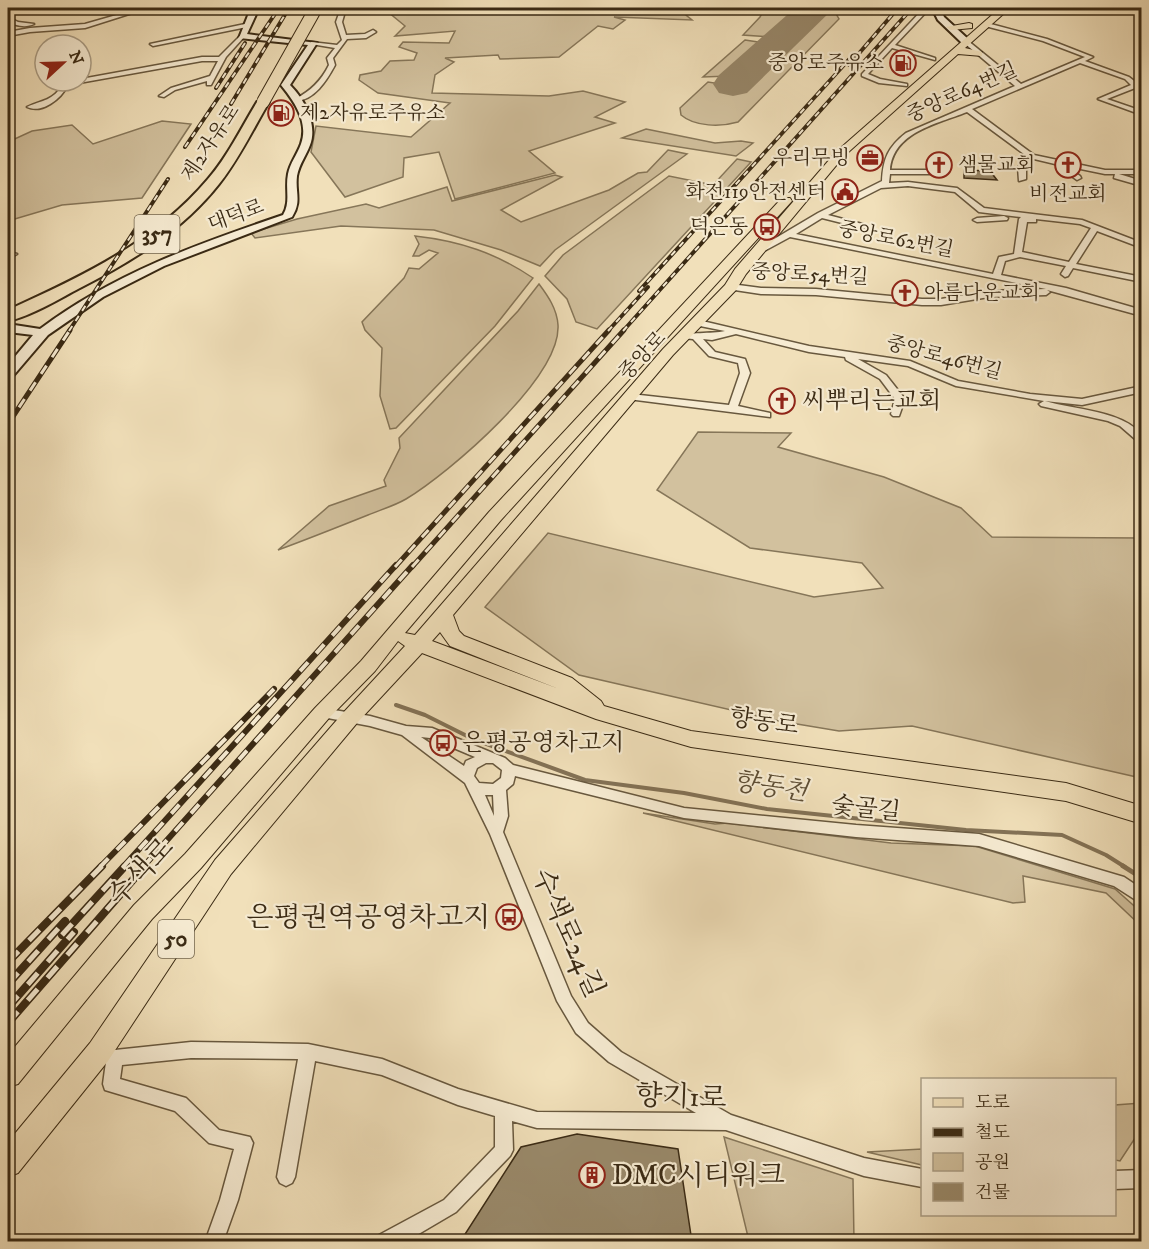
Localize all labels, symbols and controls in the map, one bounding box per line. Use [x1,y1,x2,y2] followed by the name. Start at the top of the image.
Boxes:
[33,33,93,93] north arrow
[64,48,88,68] text: N
[888,48,918,78] fuel station icon: 중앙로주유소
[768,51,884,76] place label: 중앙로주유소
[903,57,1021,129] street label: 중앙로64번길
[266,98,296,128] fuel station icon: 제2자유로주유소
[176,100,246,186] street label: 제2자유로
[300,101,445,126] place label: 제2자유로주유소
[855,143,885,173] office icon: 우리무빙
[773,146,850,171] place label: 우리무빙
[924,150,954,180] church icon: 샘물교회
[1053,150,1083,180] church icon: 비전교회
[958,153,1035,178] place label: 샘물교회
[830,177,860,207] public building icon: 화전119안전센터
[685,180,826,205] place label: 화전119안전센터
[1029,182,1107,207] place label: 비전교회
[204,194,268,238] street label: 대덕로
[752,212,782,242] bus stop icon: 덕은동
[134,215,180,253] road number: 357
[690,215,748,240] place label: 덕은동
[836,217,956,263] street label: 중앙로62번길
[751,259,869,291] street label: 중앙로54번길
[890,278,920,308] church icon: 아름다운교회
[924,281,1040,306] place label: 아름다운교회
[614,326,672,386] street label: 중앙로
[884,331,1004,385] street label: 중앙로46번길
[767,386,797,416] church icon: 씨뿌리는교회
[802,386,941,416] place label: 씨뿌리는교회
[727,702,801,742] street label: 향동로
[428,728,458,758] bus stop icon: 은평공영차고지
[462,728,624,758] place label: 은평공영차고지
[730,765,812,809] water label: 향동천
[830,790,902,828] street label: 숯골길
[101,830,181,914] street label: 수색로
[524,863,612,1003] street label: 수색로24길
[247,900,490,935] place label: 은평권역공영차고지
[494,902,524,932] bus stop icon: 은평권역공영차고지
[158,920,194,958] road number: 50
[635,1078,727,1116] street label: 향기1로
[921,1078,1116,1216] legend
[975,1092,1010,1114] text: 도로
[975,1122,1010,1144] text: 철도
[975,1152,1010,1174] text: 공원
[612,1158,785,1193] place label: DMC시티워크
[577,1160,607,1190] building icon: DMC시티워크
[975,1182,1010,1204] text: 건물

